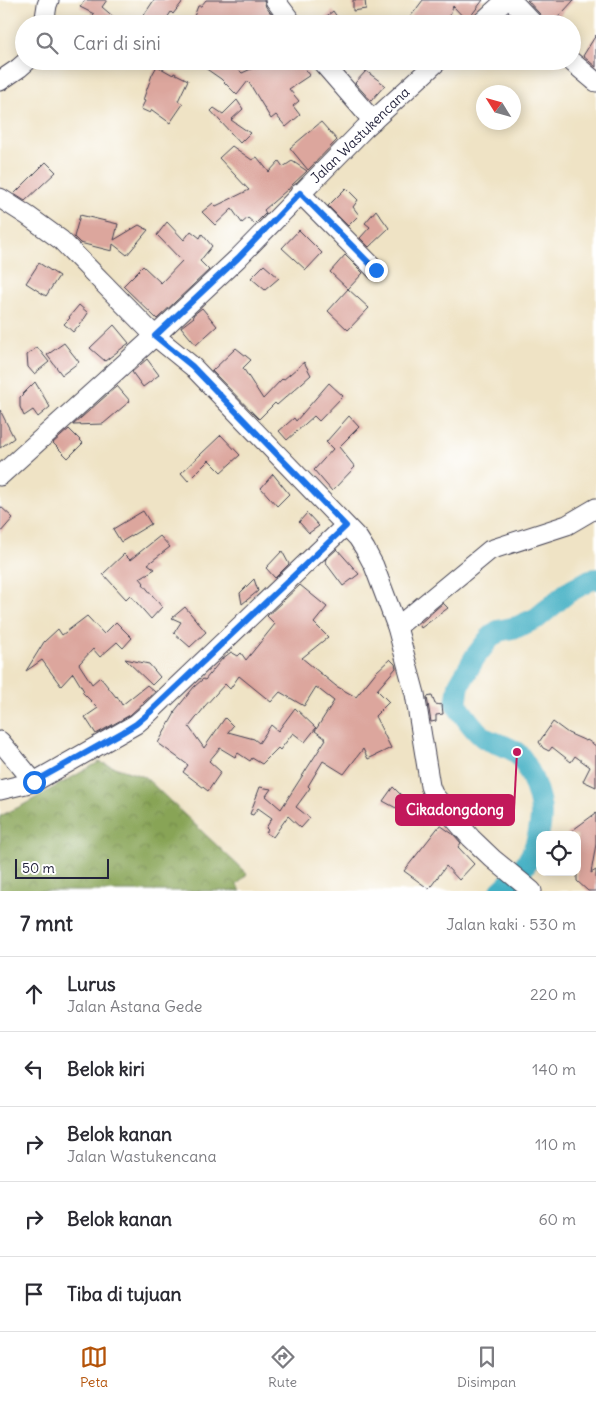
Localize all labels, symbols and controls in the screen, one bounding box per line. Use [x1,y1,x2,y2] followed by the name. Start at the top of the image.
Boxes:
[15,15,581,70] search box
[33,29,61,57] icon: search
[73,31,161,55] text: Cari di sini
[307,83,413,187] street label: Jalan Wastukencana
[476,85,521,130] north arrow
[365,259,388,282] route end
[23,771,46,794] route start
[396,795,514,825] callout: Cikadongdong
[406,800,504,820] text: Cikadongdong
[536,831,581,876] map controls
[536,831,581,876] button: locate
[15,856,109,879] scale bar
[22,859,55,877] text: 50 m
[20,910,73,937] text: 7 mnt
[446,914,576,934] text: Jalan kaki · 530 m
[67,972,116,996] text: Lurus
[20,980,48,1008] icon: ahead
[530,984,576,1004] text: 220 m
[67,996,202,1016] text: Jalan Astana Gede
[20,1055,48,1083] icon: left
[67,1057,145,1081] text: Belok kiri
[532,1059,576,1079] text: 140 m
[67,1122,172,1146] text: Belok kanan
[20,1130,48,1158] icon: right
[535,1134,576,1154] text: 110 m
[67,1146,217,1166] text: Jalan Wastukencana
[20,1205,48,1233] icon: right
[67,1207,172,1231] text: Belok kanan
[538,1209,576,1229] text: 60 m
[20,1280,48,1308] icon: arrive
[67,1282,182,1306] text: Tiba di tujuan
[80,1343,108,1391] tab: Peta
[268,1343,297,1391] tab: Rute
[457,1343,516,1391] tab: Disimpan

